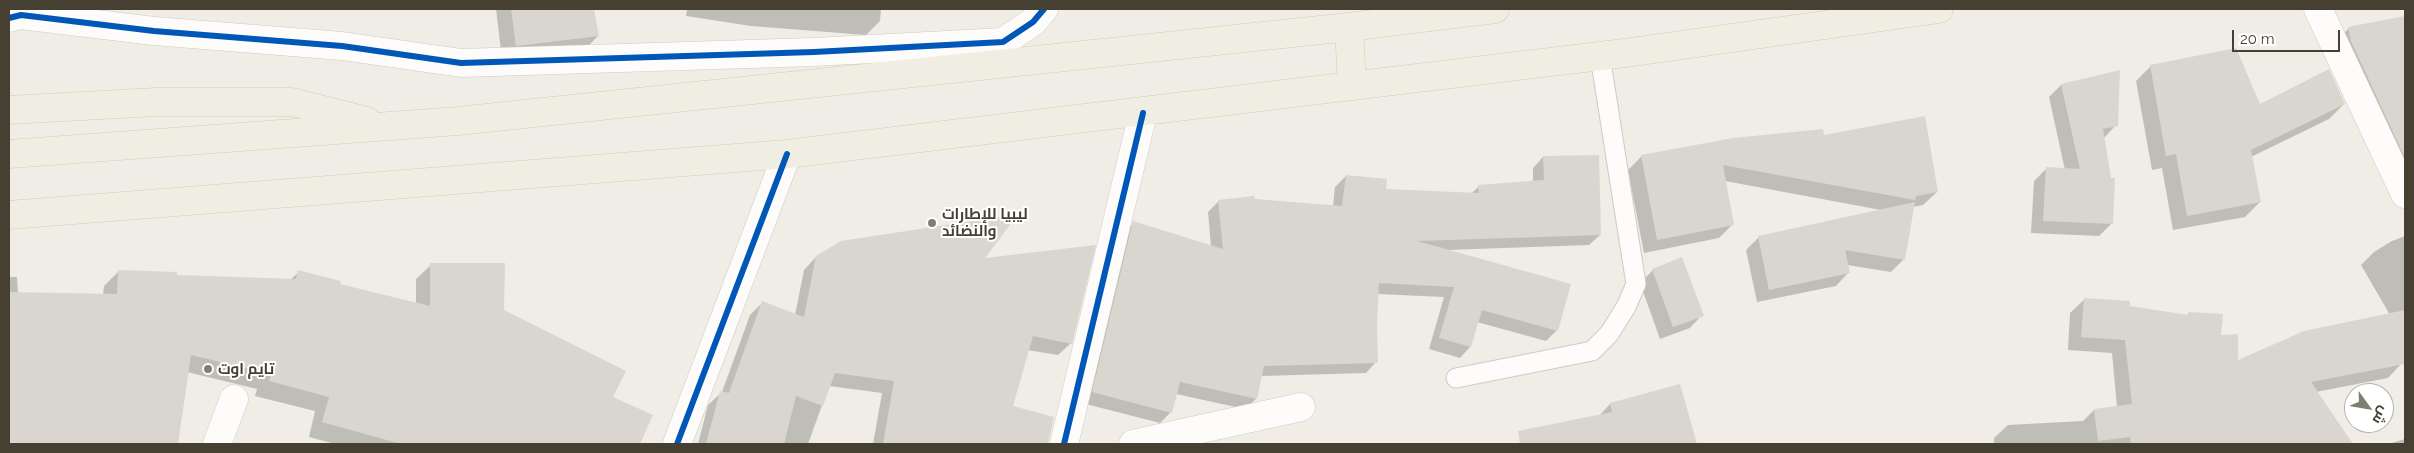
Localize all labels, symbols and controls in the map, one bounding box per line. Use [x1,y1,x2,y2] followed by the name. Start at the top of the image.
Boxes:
[2234,20,2342,52] scale bar
[2240,30,2275,48] text: 20 m
[942,205,1028,240] place label: ليبيا للإطارات والنضائد
[926,217,938,229] marker: ليبيا للإطارات والنضائد
[218,360,274,378] place label: تايم اوت
[202,363,214,375] marker: تايم اوت
[2344,383,2394,433] north arrow
[2369,404,2392,427] text: ش

